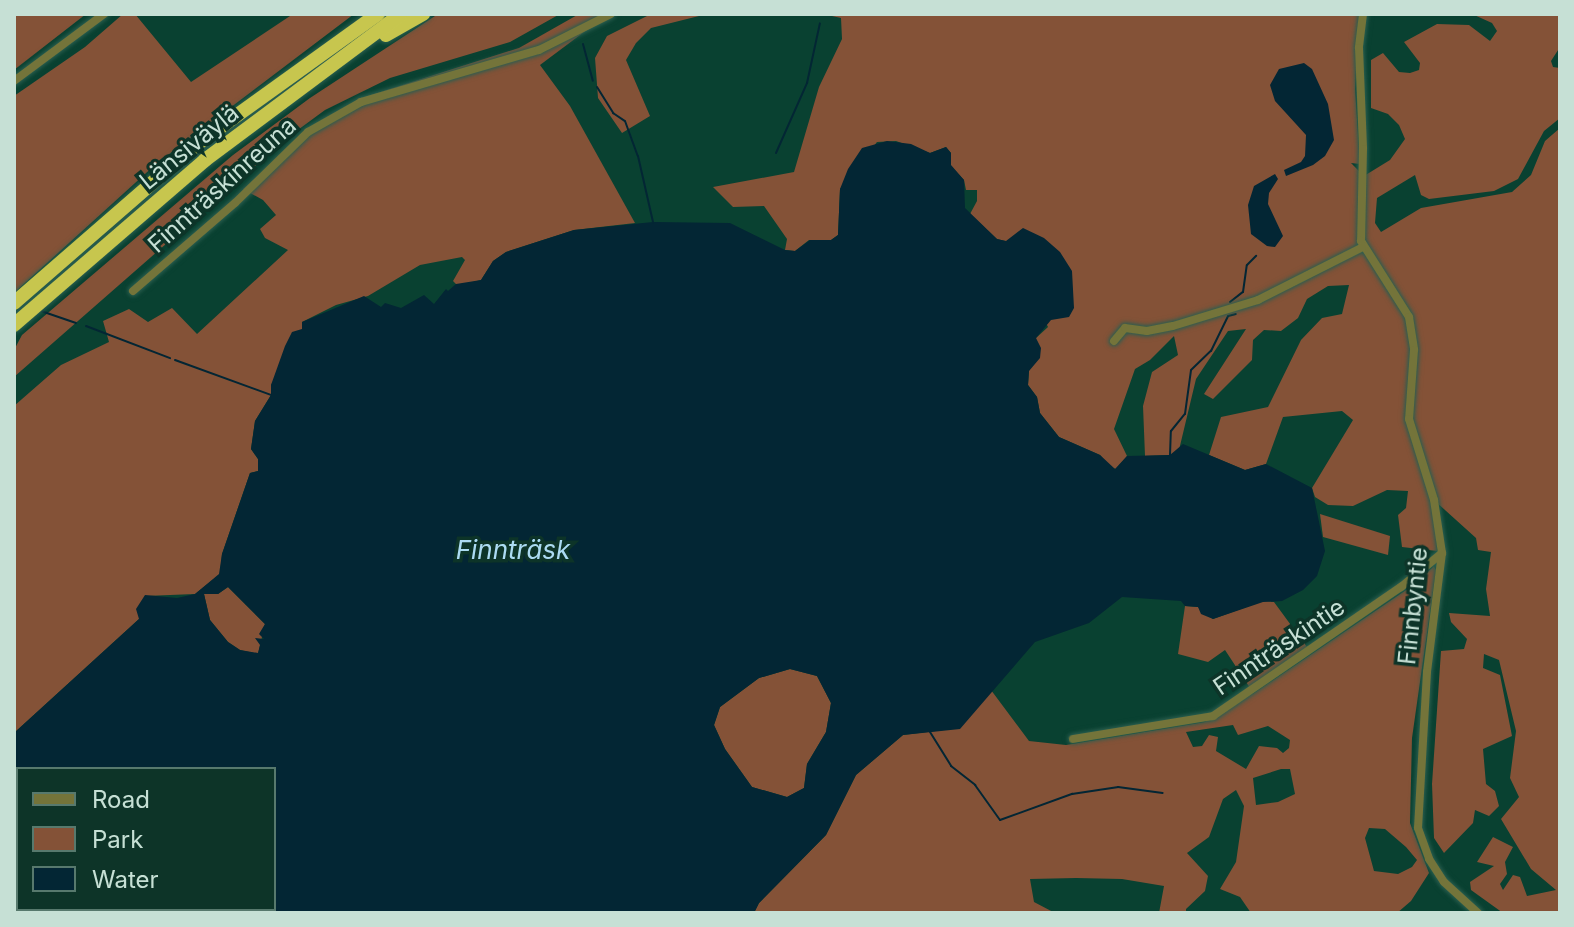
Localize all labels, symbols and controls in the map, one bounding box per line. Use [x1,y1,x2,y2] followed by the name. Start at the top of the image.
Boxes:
[134,98,244,196] street label: Länsiväylä
[142,111,302,259] street label: Finnträskinreuna
[456,534,570,566] water label: Finnträsk
[1393,546,1433,666] street label: Finnbyntie
[1208,593,1350,701] street label: Finnträskintie
[16,767,276,911] legend
[92,785,150,814] text: Road
[92,825,143,854] text: Park
[92,865,159,894] text: Water

